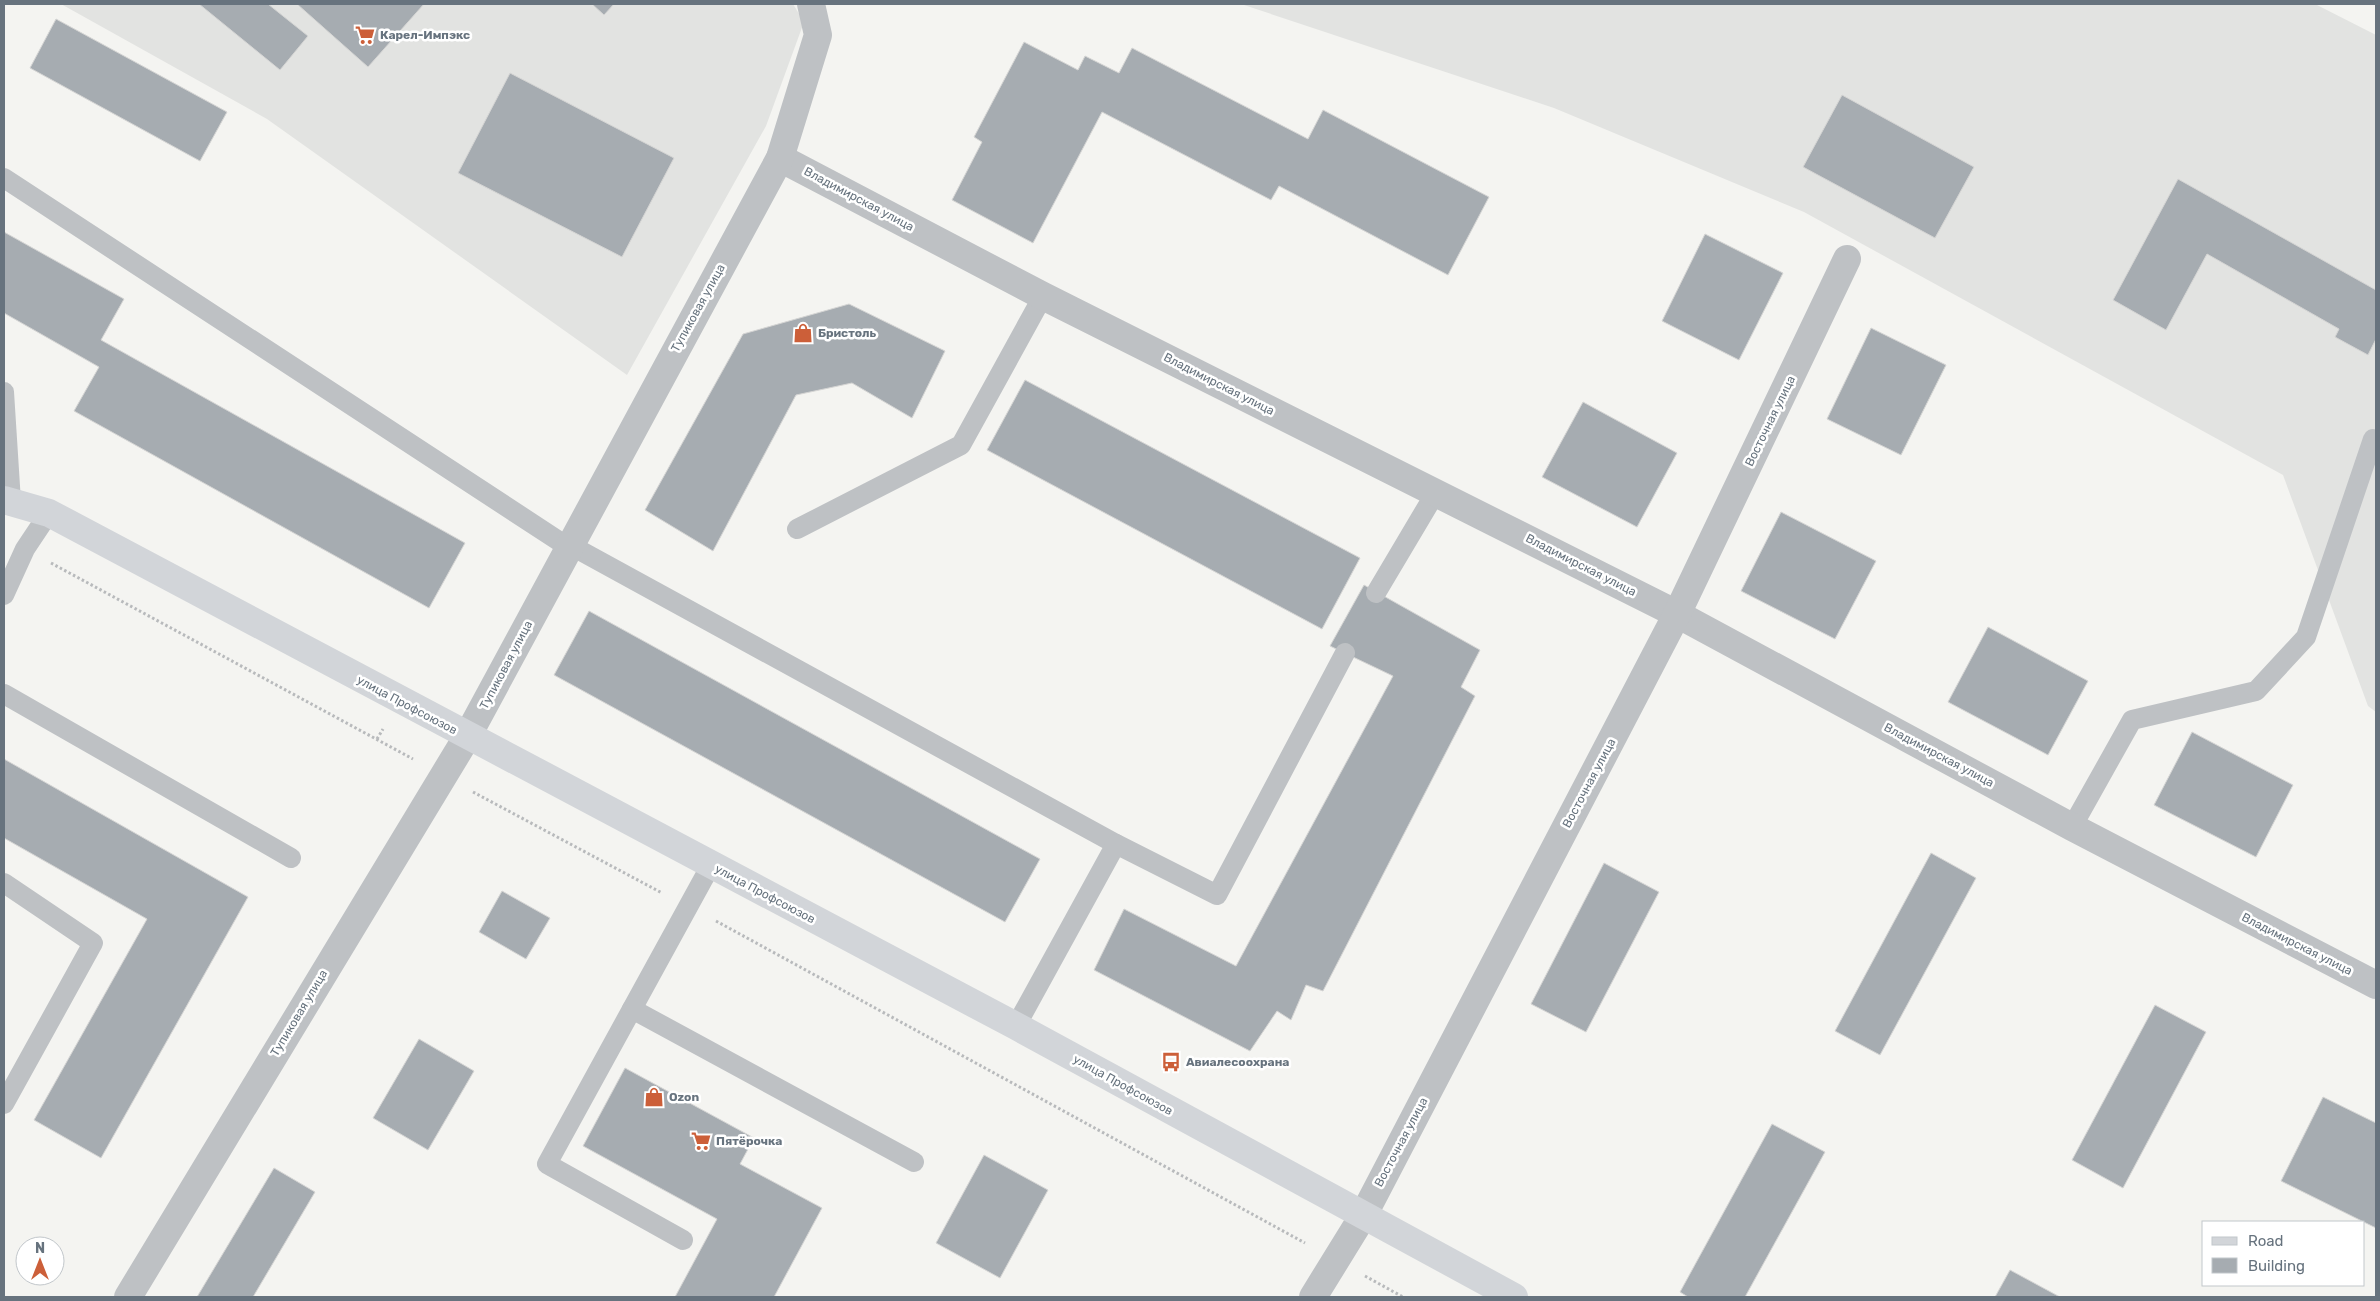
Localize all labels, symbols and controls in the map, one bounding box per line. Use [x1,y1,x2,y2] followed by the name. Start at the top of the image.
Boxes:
[354,24,376,46] supermarket icon: Карел-Импэкс
[380,28,470,42] place label: Карел-Импэкс
[802,164,916,234] street label: Владимирская улица
[668,262,728,354] street label: Тупиковая улица
[792,322,814,344] shop icon: Бристоль
[818,326,877,340] place label: Бристоль
[1161,350,1277,418] street label: Владимирская улица
[1742,373,1798,469] street label: Восточная улица
[1523,531,1639,599] street label: Владимирская улица
[477,618,535,712] street label: Тупиковая улица
[354,673,460,737] street label: улица Профсоюзов
[1882,720,1996,790] street label: Владимирская улица
[1560,736,1618,830] street label: Восточная улица
[712,862,818,926] street label: улица Профсоюзов
[2239,910,2355,978] street label: Владимирская улица
[268,967,330,1059] street label: Тупиковая улица
[1160,1051,1182,1073] bus stop icon: Авиалесоохрана
[1071,1052,1175,1118] street label: улица Профсоюзов
[1186,1055,1289,1069] place label: Авиалесоохрана
[643,1086,665,1108] shop icon: Ozon
[669,1090,699,1104] place label: Ozon
[1372,1095,1430,1189] street label: Восточная улица
[690,1130,712,1152] supermarket icon: Пятёрочка
[716,1134,782,1148] place label: Пятёрочка
[2202,1221,2365,1286] legend
[2248,1232,2284,1250] text: Road
[15,1236,65,1286] north arrow
[35,1240,45,1257] text: N
[2248,1257,2305,1275] text: Building

